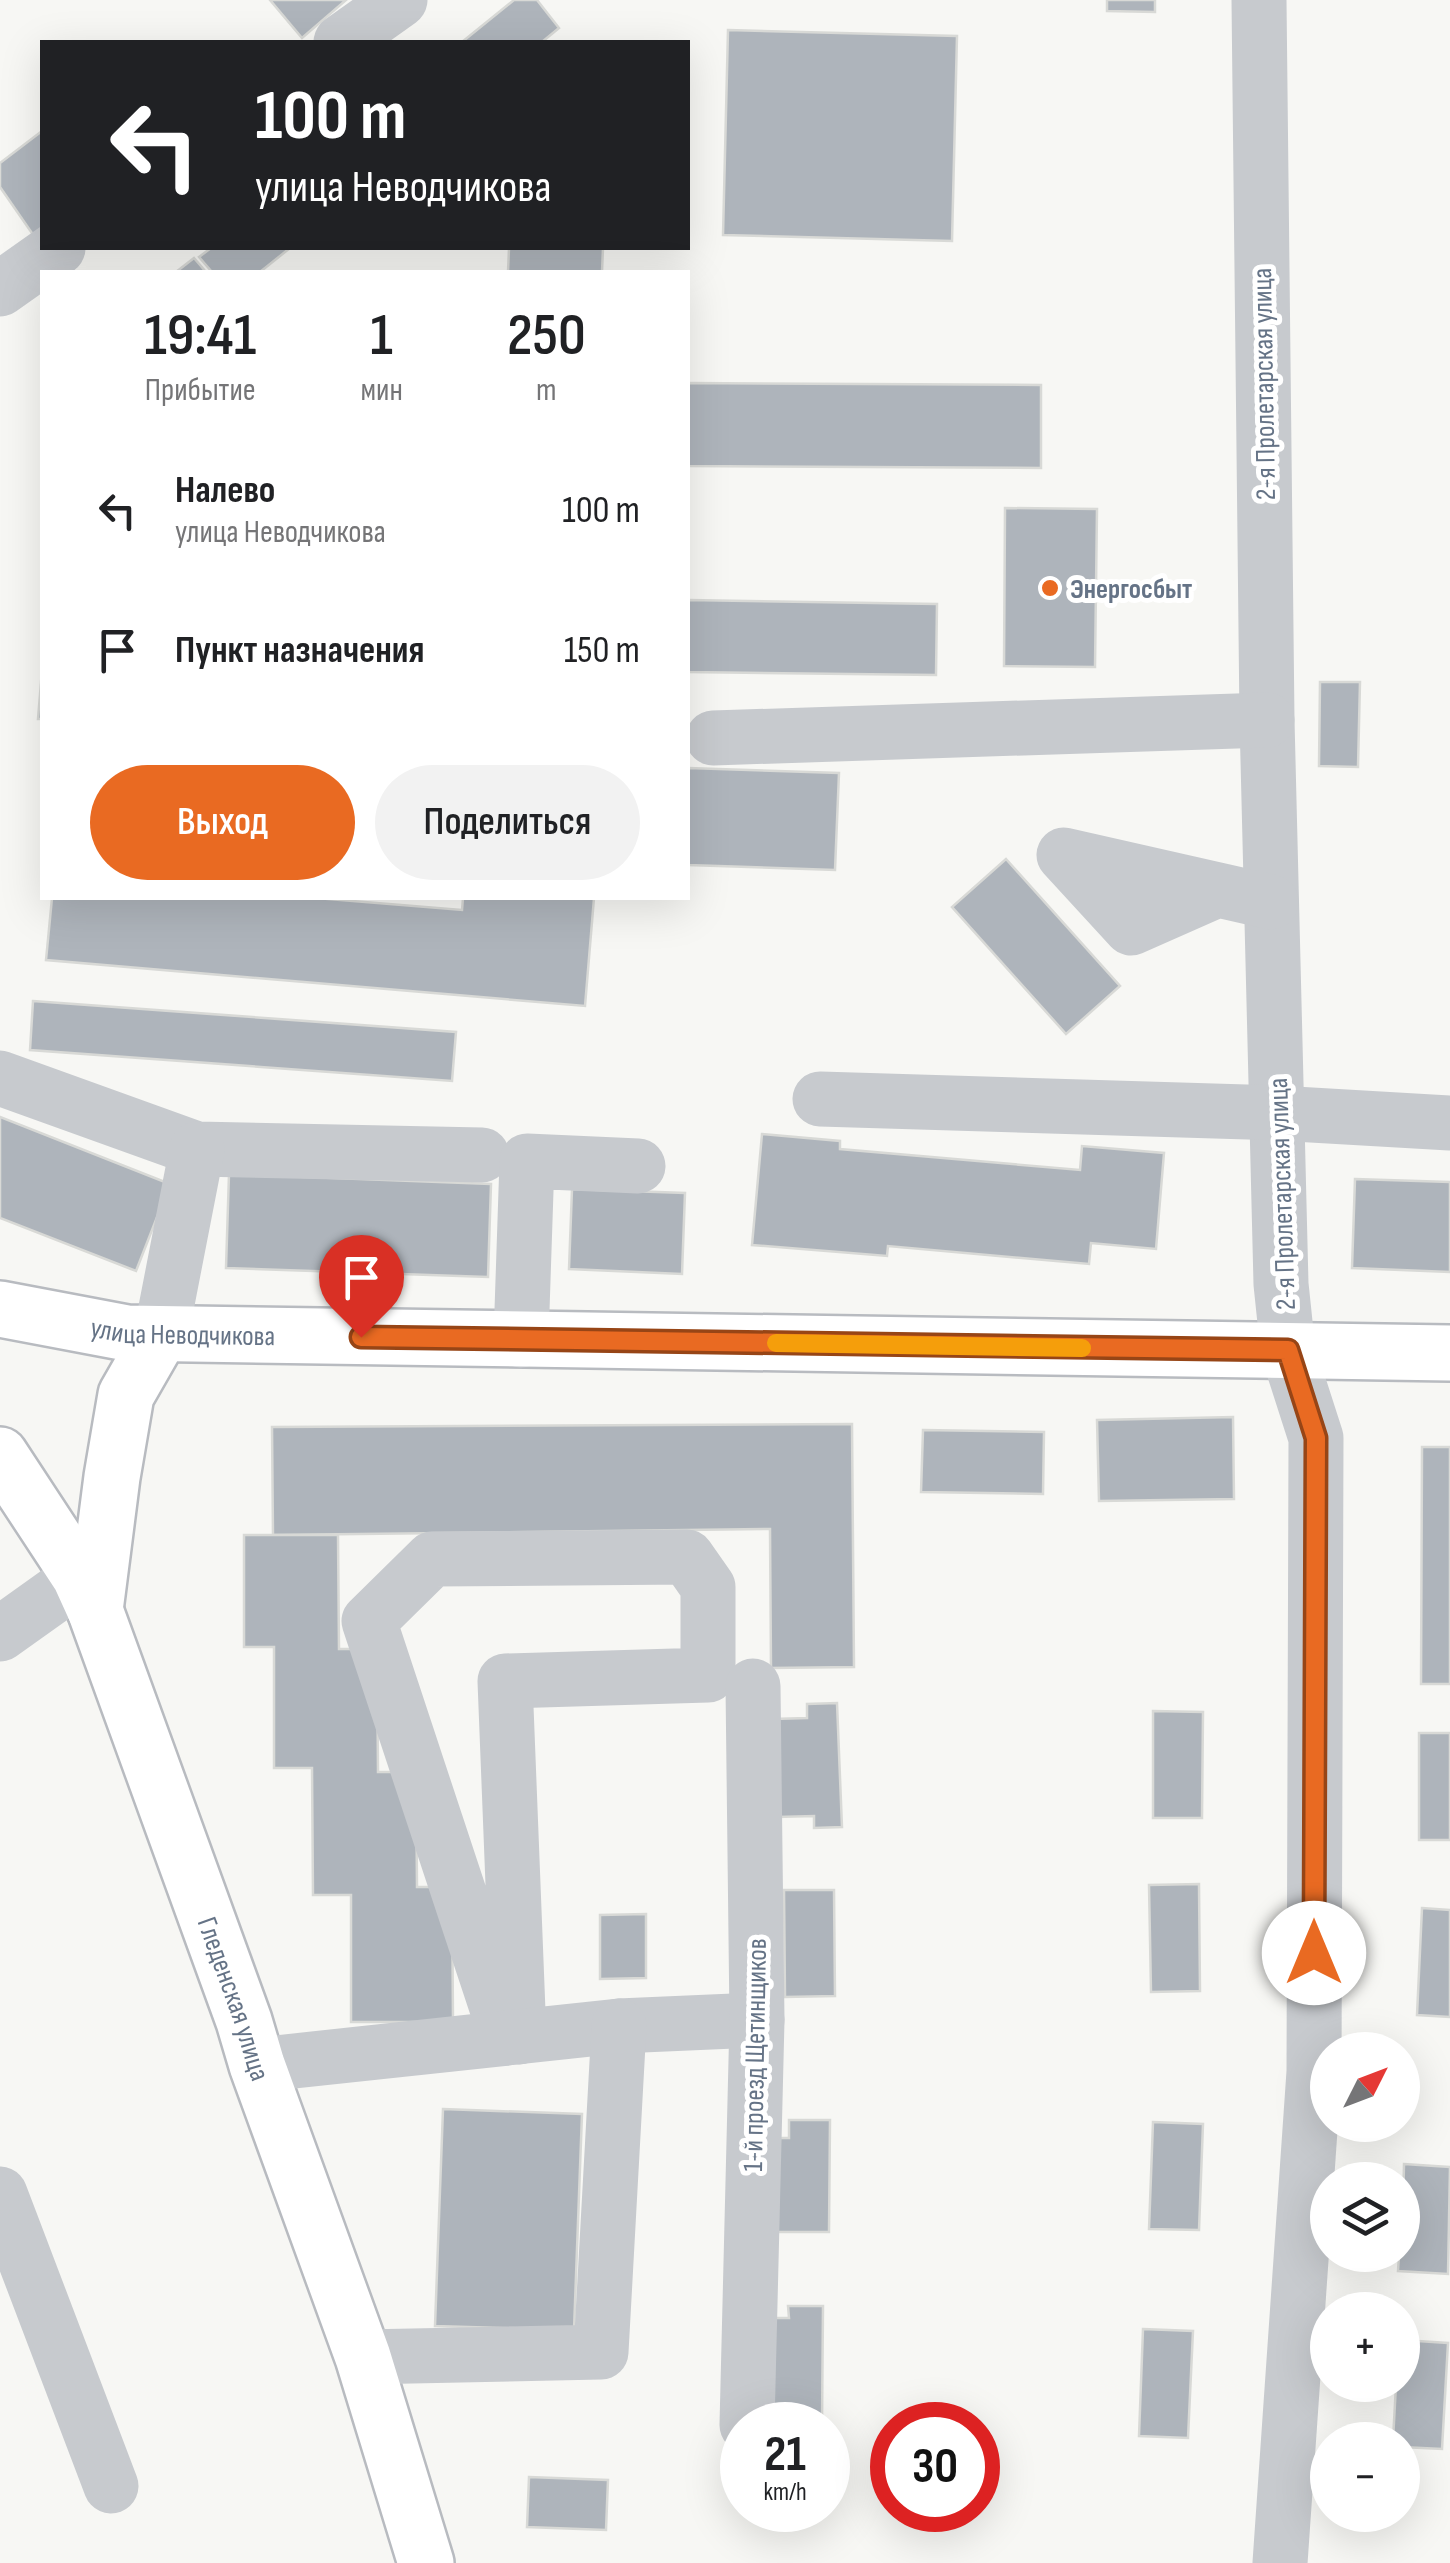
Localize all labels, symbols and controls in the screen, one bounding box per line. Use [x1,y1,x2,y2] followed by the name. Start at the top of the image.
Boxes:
[255,75,406,159] text: 100 m
[90,80,220,210] icon: left
[255,160,552,215] text: улица Неводчикова
[1246,268,1283,500] street label: 2-я Пролетарская улица
[144,300,256,372] text: 19:41
[370,300,393,372] text: 1
[507,300,586,372] text: 250
[145,371,256,410] text: Прибытие
[360,371,403,410] text: мин
[536,371,557,410] text: m
[175,468,275,513] text: Налево
[90,483,145,538] icon: left
[562,488,640,533] text: 100 m
[175,513,386,552] text: улица Неводчикова
[1070,573,1192,606] place label: Энергосбыт
[1039,577,1061,599] marker: Энергосбыт
[90,623,145,678] icon: arrive
[175,628,424,673] text: Пункт назначения
[564,628,640,673] text: 150 m
[90,765,355,880] button: Выход
[375,765,640,880] button: Поделиться
[1262,1077,1303,1311] street label: 2-я Пролетарская улица
[319,1235,404,1338] pin
[334,1250,389,1305] icon: arrive
[88,1311,275,1353] street label: улица Неводчикова
[1262,1901,1366,2005] position arrow
[190,1913,276,2085] street label: Гледенская улица
[737,1938,774,2172] street label: 1-й проезд Щетинщиков
[1310,2032,1420,2142] north arrow
[1310,2032,1420,2532] map controls
[1310,2162,1420,2272] button: layers
[1310,2292,1420,2402] button: +
[870,2402,1000,2532] speed limit sign: 30
[1310,2422,1420,2532] button: −
[764,2425,806,2485] text: 21
[763,2477,807,2508] text: km/h

